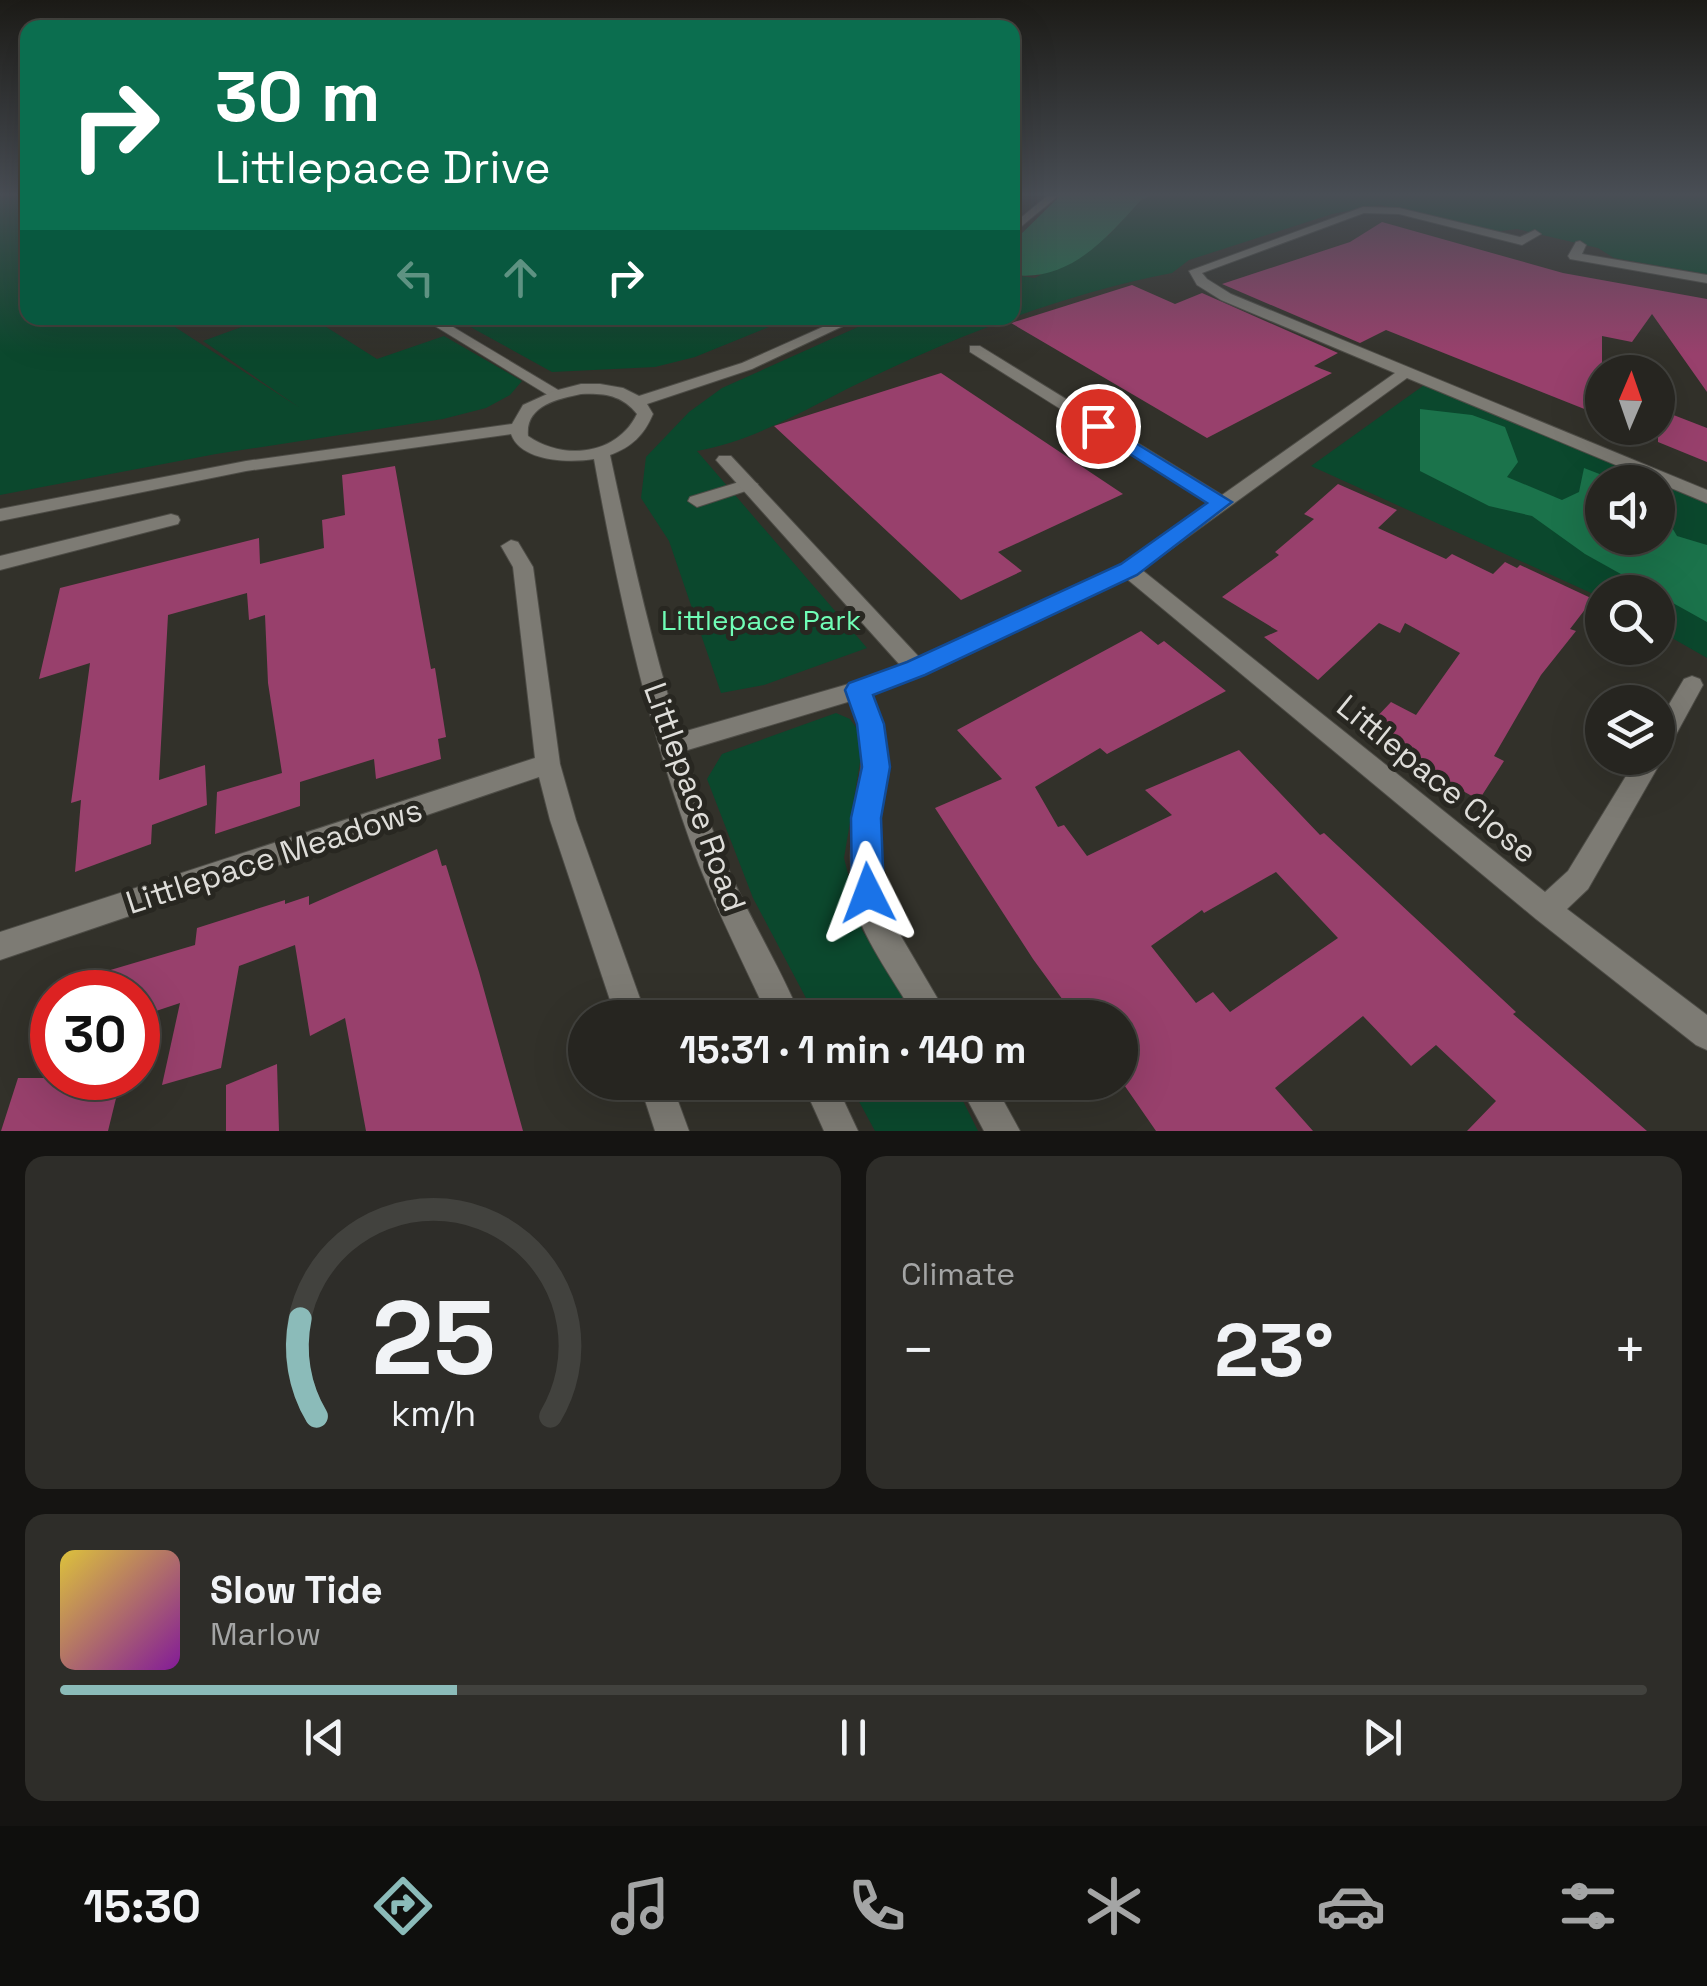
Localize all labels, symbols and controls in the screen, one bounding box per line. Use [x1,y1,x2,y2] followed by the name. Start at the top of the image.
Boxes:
[215,52,380,141] text: 30 m
[50,60,180,190] icon: right
[215,139,551,196] text: Littlepace Drive
[388,250,443,305] icon: left
[493,250,548,305] icon: ahead
[598,250,653,305] icon: right
[1585,355,1675,445] north arrow
[1585,355,1675,775] map controls
[1056,384,1141,469] pin
[1071,399,1126,454] icon: arrive
[1585,465,1675,555] button: sound
[1585,575,1675,665] button: search
[661,602,861,638] park label: Littlepace Park
[635,677,755,917] street label: Littlepace Road
[1585,685,1675,775] button: layers
[1329,686,1545,872] street label: Littlepace Close
[121,789,427,923] street label: Littlepace Meadows
[816,841,920,945] position arrow
[30,970,160,1100] speed limit sign: 30
[680,1026,1026,1074] text: 15:31 · 1 min · 140 m
[901,1254,1015,1294] text: Climate
[371,1272,495,1404] text: 25
[1214,1302,1334,1398] text: 23°
[901,1315,935,1385] text: −
[1613,1315,1647,1385] text: +
[390,1391,476,1436] text: km/h
[210,1566,383,1614] text: Slow Tide
[210,1614,321,1654] text: Marlow
[297,1710,352,1765] icon: previous
[826,1710,881,1765] icon: pause
[1355,1710,1410,1765] icon: next
[368,1871,438,1941] icon: directions
[605,1871,675,1941] icon: music
[842,1871,912,1941] icon: phone
[1079,1871,1149,1941] icon: climate
[1316,1871,1386,1941] icon: car
[1553,1871,1623,1941] icon: filters
[84,1878,201,1935] text: 15:30

